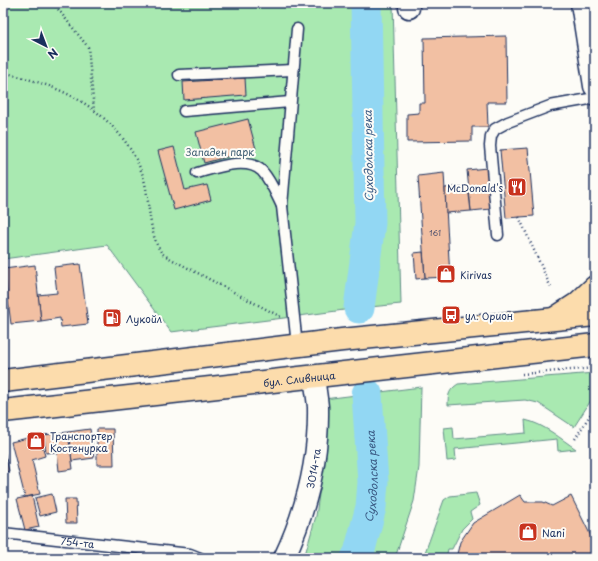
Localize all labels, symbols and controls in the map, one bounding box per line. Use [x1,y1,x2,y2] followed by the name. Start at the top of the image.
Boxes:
[26,26,66,66] north arrow
[44,45,62,63] text: N
[359,109,377,202] water label: Суходолска река
[186,144,254,159] park label: Западен парк
[506,176,528,198] restaurant icon: McDonald's
[447,180,503,195] place label: McDonald's
[429,227,441,239] house number: 161
[435,263,457,285] shop icon: Kirivas
[460,267,492,282] place label: Kirivas
[440,304,462,326] bus stop icon: ул. Орион
[101,307,123,329] fuel station icon: Лукойл
[465,308,513,323] place label: ул. Орион
[126,311,162,327] place label: Лукойл
[262,366,337,389] street label: бул. Сливница
[50,428,113,456] place label: Транспортер Костенурка
[359,429,382,524] water label: Суходолска река
[25,430,47,452] shop icon: Транспортер Костенурка
[301,447,323,490] street label: 3014-та
[517,521,539,543] shop icon: Nani
[542,525,565,540] place label: Nani
[60,532,96,551] street label: 754-та

